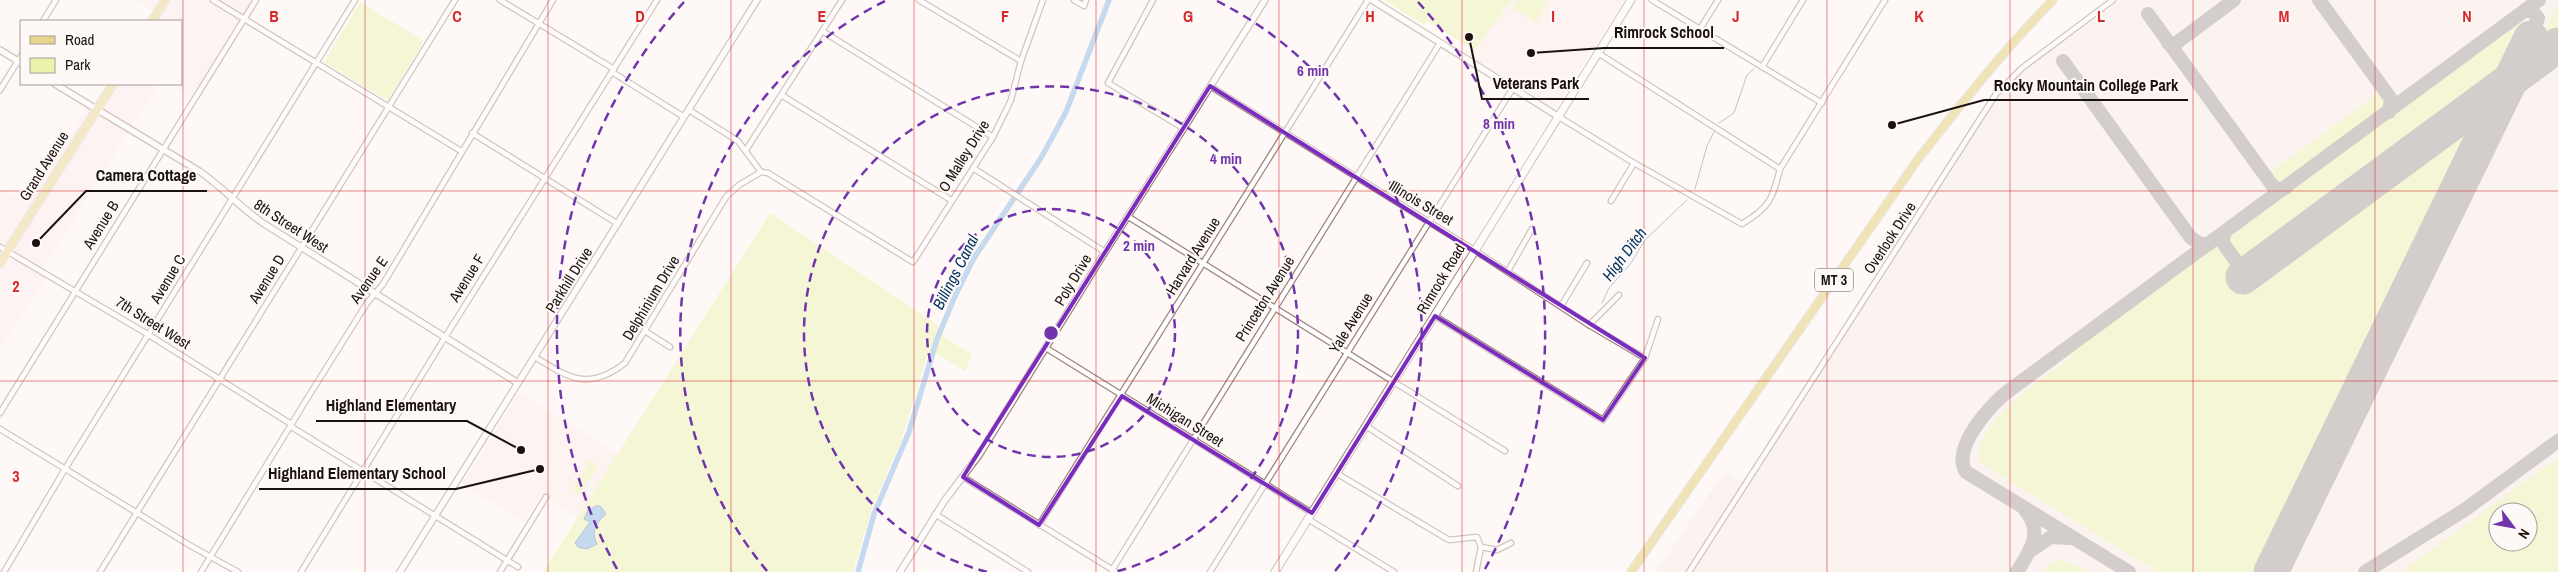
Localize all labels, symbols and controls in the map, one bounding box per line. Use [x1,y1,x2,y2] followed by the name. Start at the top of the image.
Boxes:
[269,5,279,27] text: B
[452,5,462,27] text: C
[635,5,645,27] text: D
[818,5,827,27] text: E
[1001,5,1009,27] text: F
[1183,5,1193,27] text: G
[1365,5,1375,27] text: H
[1551,5,1555,27] text: I
[1732,5,1740,27] text: J
[1914,5,1924,27] text: K
[2097,5,2105,27] text: L
[2279,5,2290,27] text: M
[2462,5,2472,27] text: N
[1604,17,1724,48] callout: Rimrock School
[20,20,182,85] legend
[1614,21,1714,43] text: Rimrock School
[65,29,94,50] text: Road
[65,54,91,75] text: Park
[1297,60,1329,81] text: 6 min
[1482,68,1589,99] callout: Veterans Park
[1984,69,2188,100] callout: Rocky Mountain College Park
[1493,72,1580,94] text: Veterans Park
[1994,74,2179,96] text: Rocky Mountain College Park
[1483,113,1515,134] text: 8 min
[933,116,994,196] street label: O Malley Drive
[14,127,73,205] street label: Grand Avenue
[1210,148,1242,169] text: 4 min
[86,160,207,191] callout: Camera Cottage
[96,164,196,186] text: Camera Cottage
[1385,175,1458,230] street label: Illinois Street
[250,194,333,258] street label: 8th Street West
[77,197,124,254] street label: Avenue B
[1858,197,1921,278] street label: Overlook Drive
[1160,213,1225,299] street label: Harvard Avenue
[1597,223,1651,285] water label: High Ditch
[927,230,984,313] water label: Billings Canal
[1123,235,1155,256] text: 2 min
[1411,240,1470,318] street label: Rimrock Road
[540,243,597,317] street label: Parkhill Drive
[144,250,190,308] street label: Avenue C
[243,250,290,308] street label: Avenue D
[443,250,489,306] street label: Avenue F
[1049,250,1096,309] street label: Poly Drive
[617,251,684,344] street label: Delphinium Drive
[344,252,392,308] street label: Avenue E
[1230,252,1299,345] street label: Princeton Avenue
[1815,268,1853,292] road number: MT 3
[12,275,20,297] text: 2
[1324,288,1378,357] street label: Yale Avenue
[112,291,195,354] street label: 7th Street West
[1042,324,1060,342] centre of rings
[1143,388,1228,452] street label: Michigan Street
[316,390,467,421] callout: Highland Elementary
[326,394,457,416] text: Highland Elementary
[259,458,456,489] callout: Highland Elementary School
[268,462,446,484] text: Highland Elementary School
[12,465,20,487] text: 3
[2488,502,2538,552] north arrow
[2514,526,2534,542] text: N

